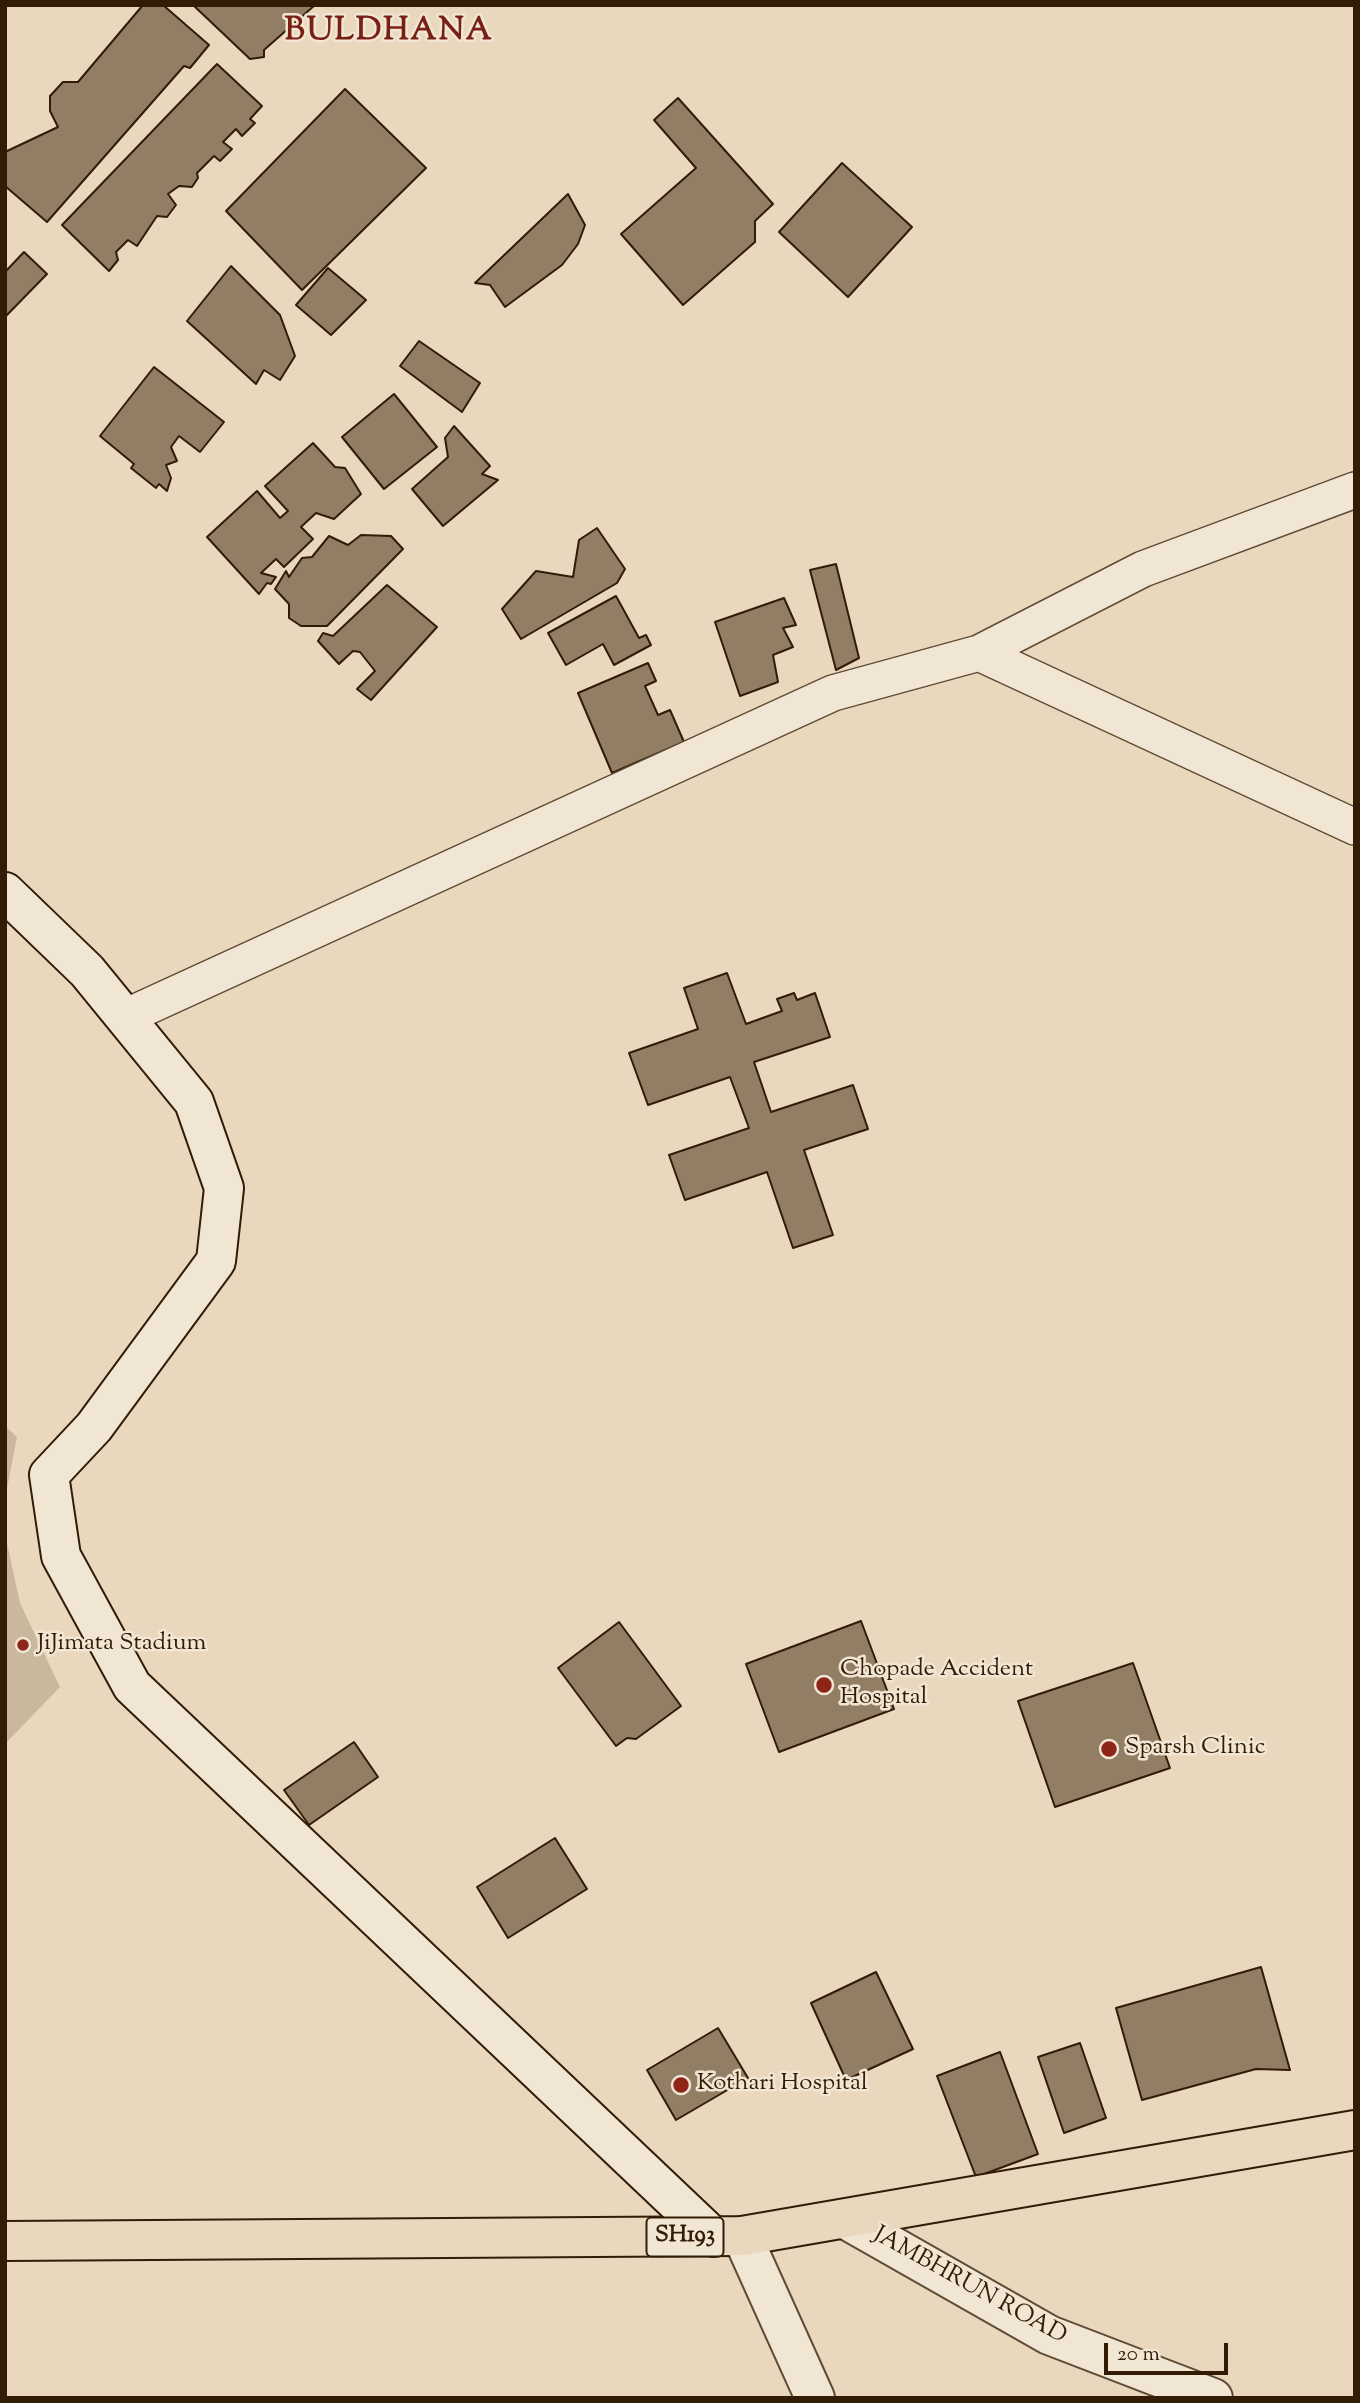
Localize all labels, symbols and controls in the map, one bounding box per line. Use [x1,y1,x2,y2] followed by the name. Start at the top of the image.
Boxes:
[285,15,493,53] district label: BULDHANA
[37,1631,206,1659] place label: JiJimata Stadium
[15,1637,31,1653] marker: JiJimata Stadium
[840,1657,1033,1713] place label: Chopade Accident Hospital
[814,1675,834,1695] marker: Chopade Accident Hospital
[1125,1735,1266,1763] place label: Sparsh Clinic
[1099,1739,1119,1759] marker: Sparsh Clinic
[697,2071,868,2099] place label: Kothari Hospital
[671,2075,691,2095] marker: Kothari Hospital
[646,2218,724,2256] road number: SH193
[867,2222,1071,2352] street label: JAMBHRUN ROAD
[1108,2330,1232,2374] scale bar
[1117,2340,1160,2370] text: 20 m

